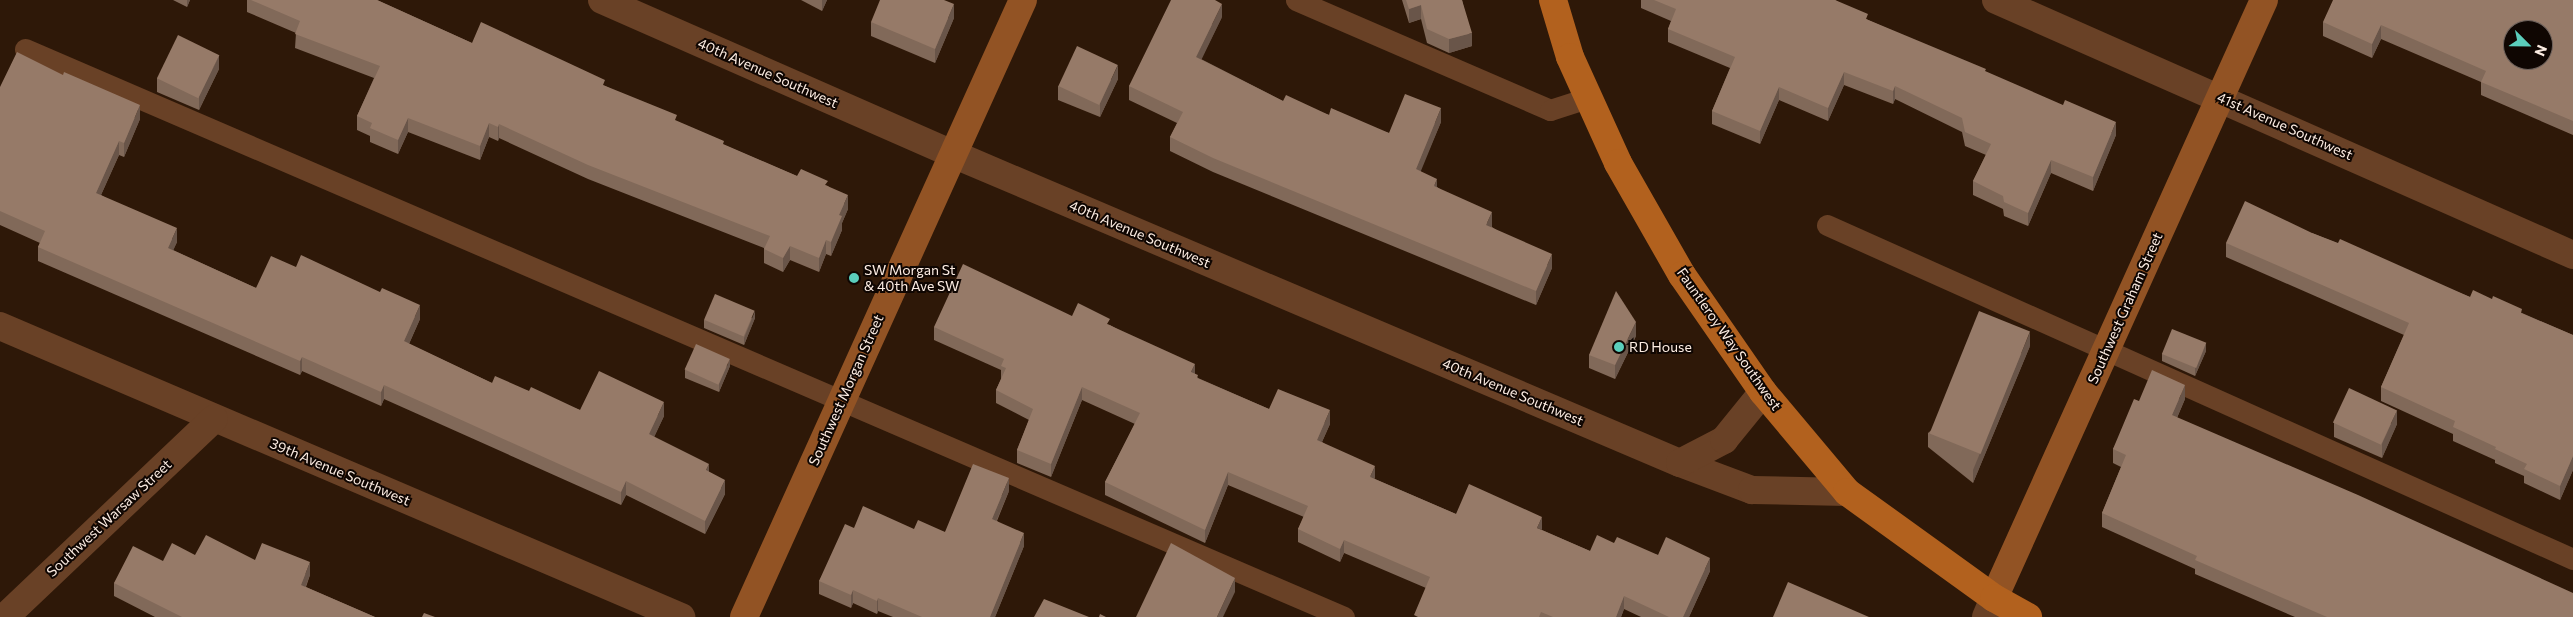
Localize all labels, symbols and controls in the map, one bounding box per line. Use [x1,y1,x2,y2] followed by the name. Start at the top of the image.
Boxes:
[2503,20,2553,70] north arrow
[695,34,841,112] street label: 40th Avenue Southwest
[2531,43,2551,59] text: N
[2215,89,2355,163] street label: 41st Avenue Southwest
[1067,197,1213,271] street label: 40th Avenue Southwest
[2084,230,2166,386] street label: Southwest Graham Street
[864,262,959,294] place label: SW Morgan St & 40th Ave SW
[1673,265,1785,413] street label: Fauntleroy Way Southwest
[848,272,860,284] marker: SW Morgan St & 40th Ave SW
[805,312,887,468] street label: Southwest Morgan Street
[1629,339,1692,355] place label: RD House
[1613,341,1625,353] marker: RD House
[1440,355,1586,429] street label: 40th Avenue Southwest
[267,435,413,509] street label: 39th Avenue Southwest
[43,456,175,580] street label: Southwest Warsaw Street

